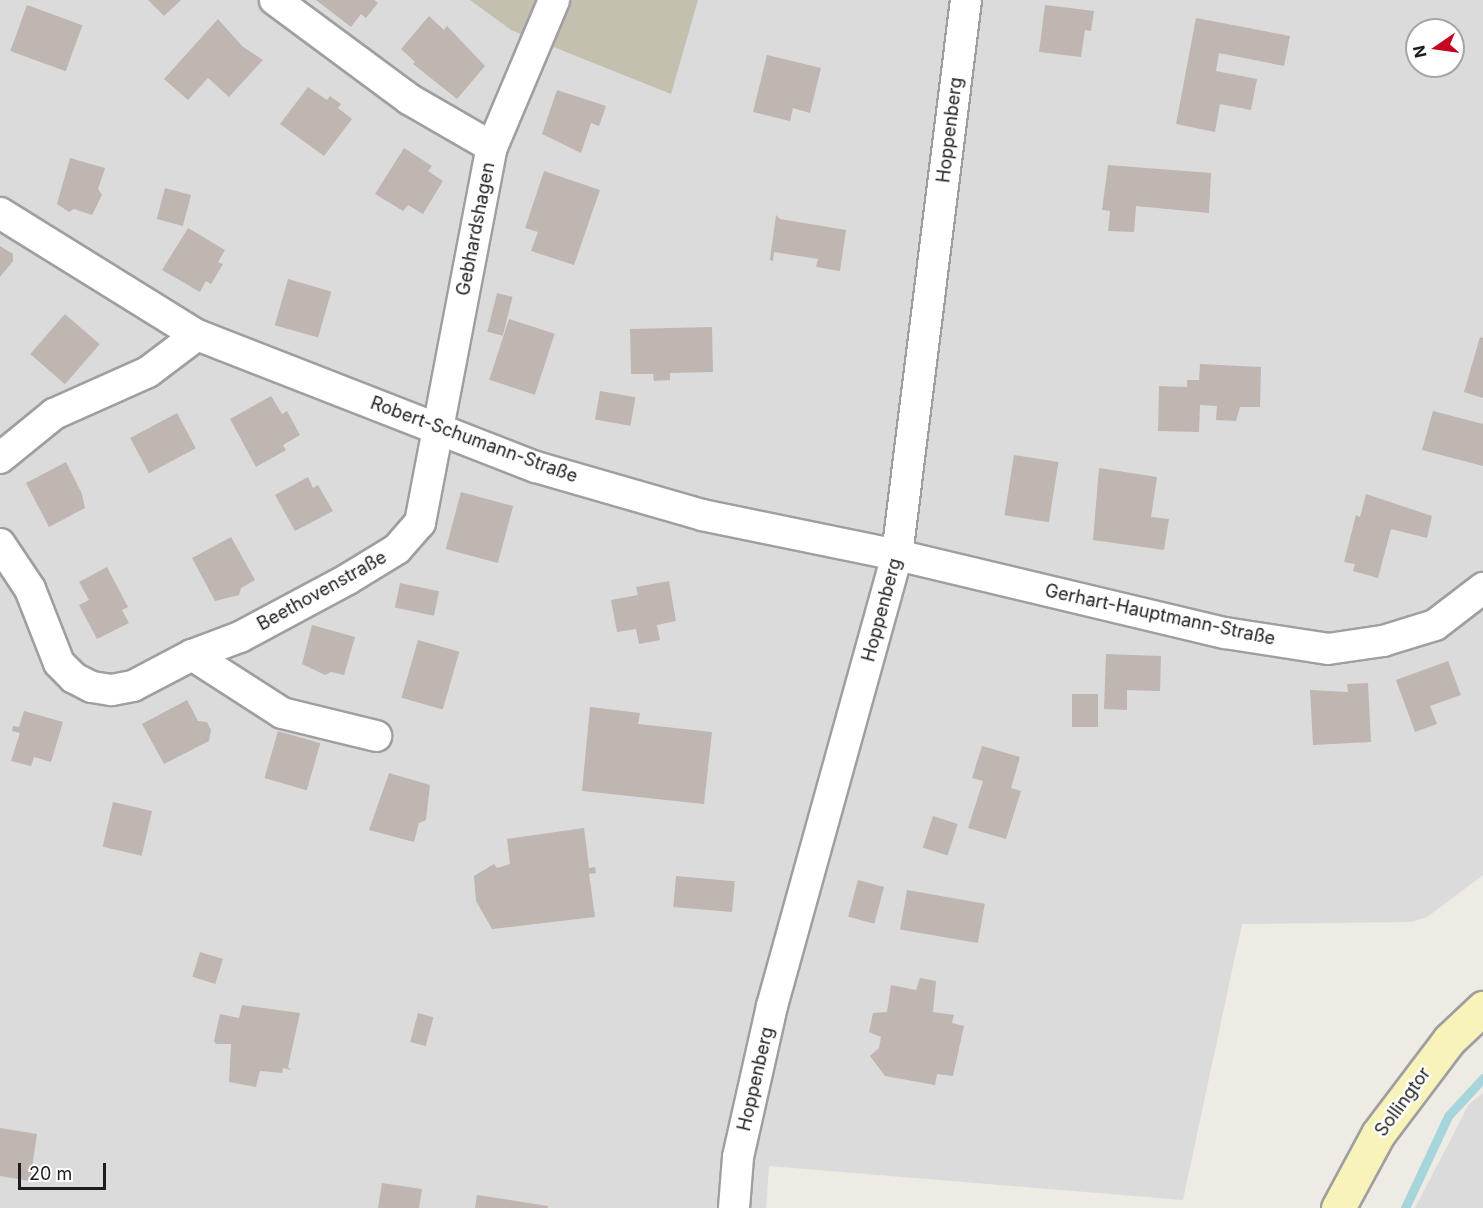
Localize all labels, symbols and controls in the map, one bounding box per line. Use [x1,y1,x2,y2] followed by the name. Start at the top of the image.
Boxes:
[1405,18,1465,78] north arrow
[1408,43,1431,60] text: N
[933,76,967,184] street label: Hoppenberg
[452,160,500,298] street label: Gebhardshagen
[367,392,581,488] street label: Robert-Schumann-Straße
[254,547,390,635] street label: Beethovenstraße
[858,556,906,664] street label: Hoppenberg
[1043,580,1277,650] street label: Gerhart-Hauptmann-Straße
[734,1025,778,1133] street label: Hoppenberg
[1371,1063,1435,1141] street label: Sollingtor
[21,1151,110,1189] scale bar
[29,1163,72,1184] text: 20 m

